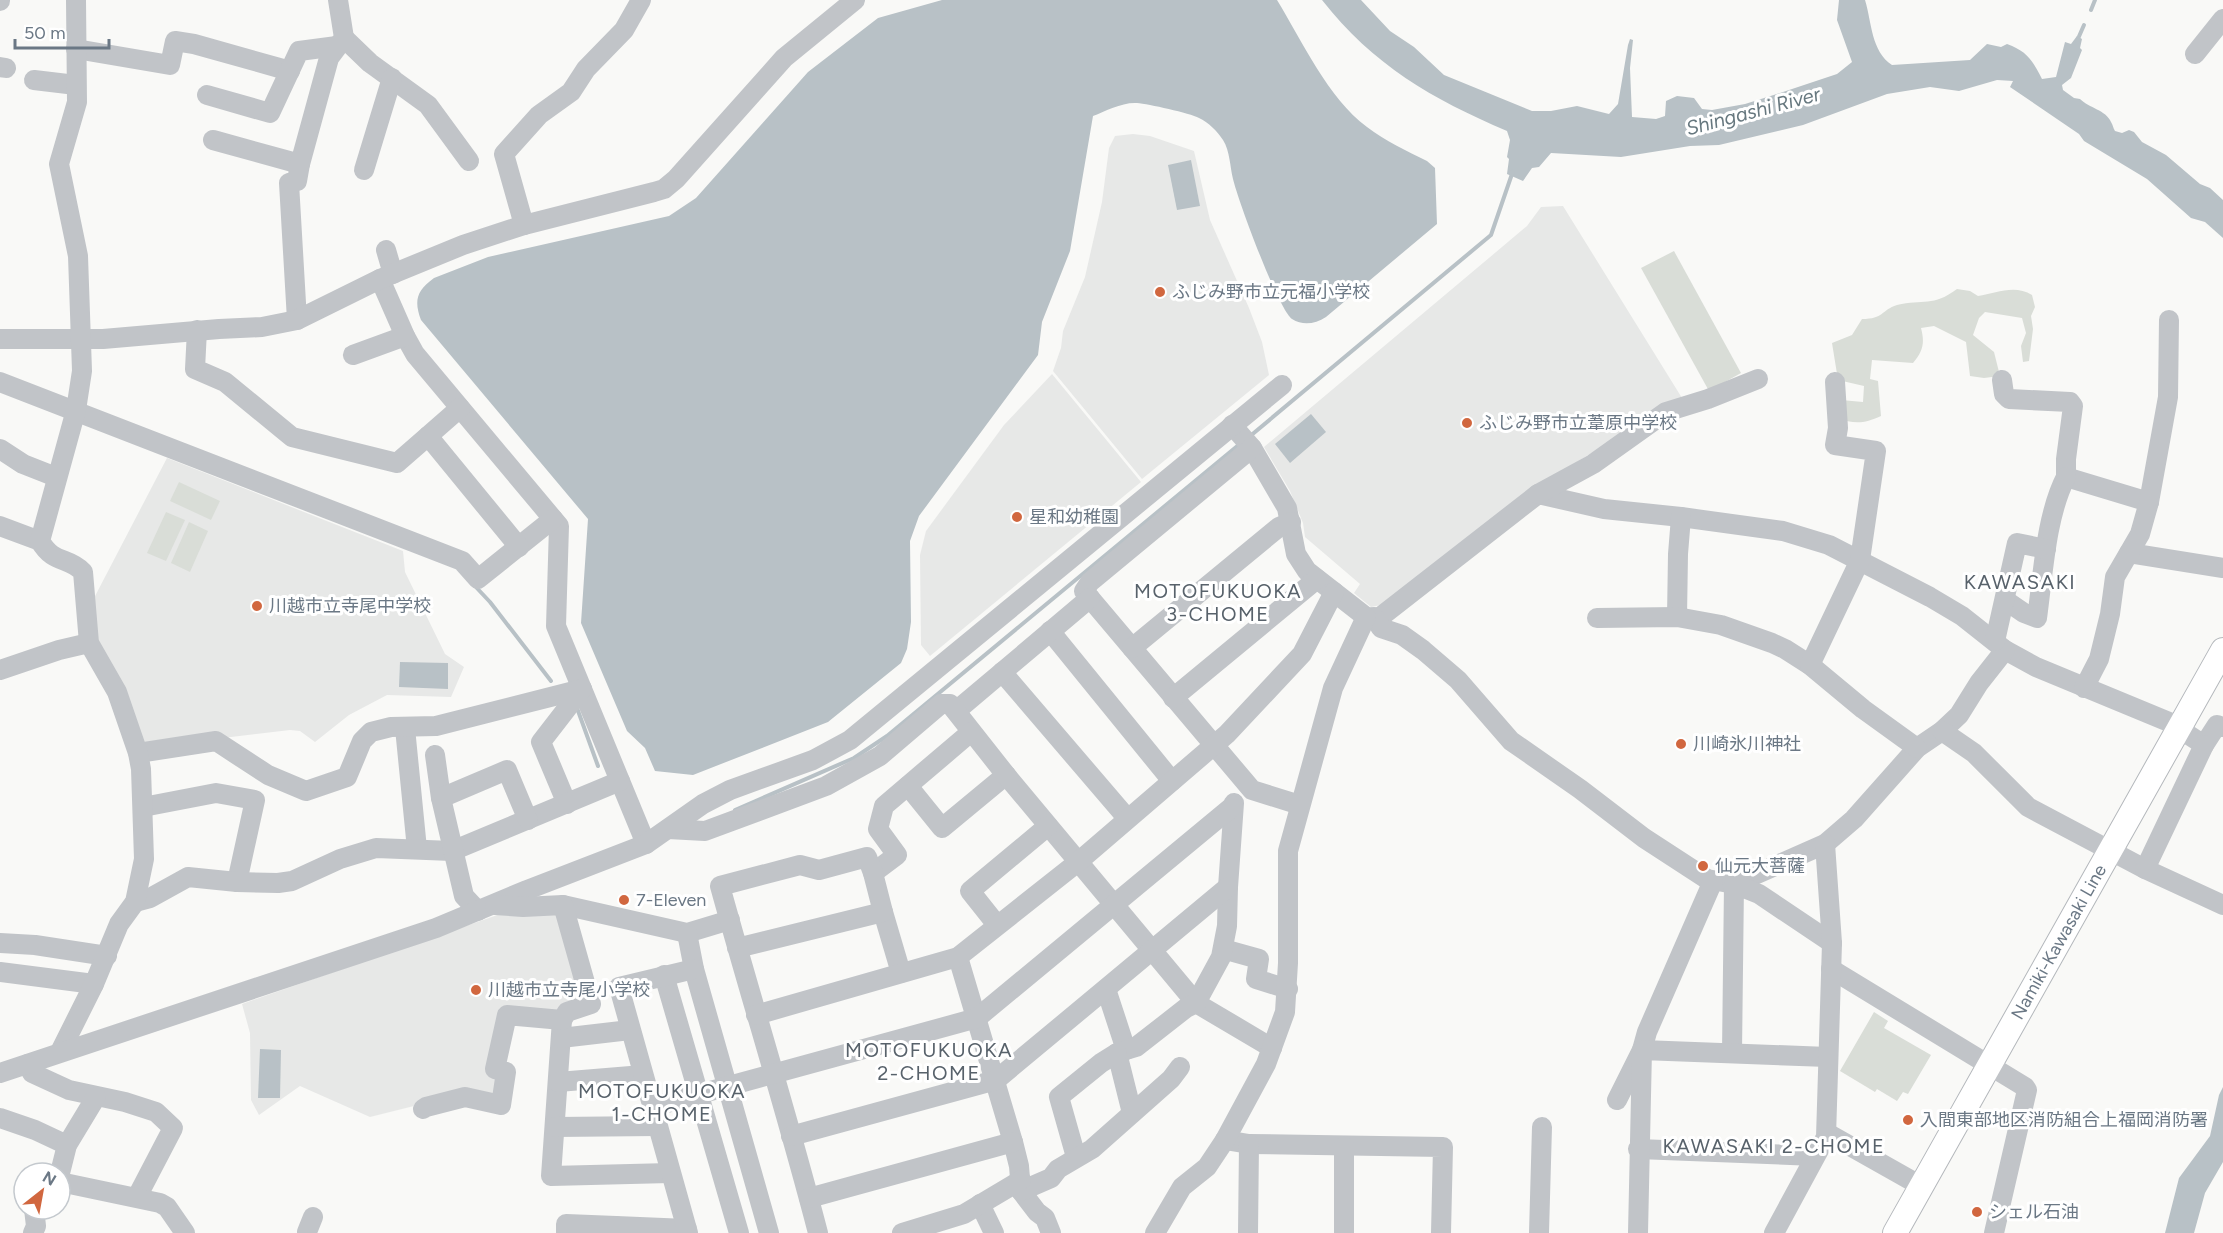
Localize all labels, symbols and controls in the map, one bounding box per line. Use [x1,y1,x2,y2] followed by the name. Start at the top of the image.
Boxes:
[15,12,110,50] scale bar
[24,22,66,44] text: 50 m
[1683,81,1824,140] water label: Shingashi River
[1172,281,1370,303] place label: ふじみ野市立元福小学校
[1153,285,1167,299] marker: ふじみ野市立元福小学校
[1479,412,1677,434] place label: ふじみ野市立葦原中学校
[1460,416,1474,430] marker: ふじみ野市立葦原中学校
[1029,506,1119,528] place label: 星和幼稚園
[1010,510,1024,524] marker: 星和幼稚園
[1964,570,2076,594] district label: KAWASAKI
[1134,579,1302,626] district label: MOTOFUKUOKA 3-CHOME
[269,595,431,617] place label: 川越市立寺尾中学校
[250,599,264,613] marker: 川越市立寺尾中学校
[1693,733,1801,755] place label: 川崎氷川神社
[1674,737,1688,751] marker: 川崎氷川神社
[1715,855,1805,877] place label: 仙元大菩薩
[1696,859,1710,873] marker: 仙元大菩薩
[2006,860,2111,1023] street label: Namiki-Kawasaki Line
[636,889,706,911] place label: 7-Eleven
[617,893,631,907] marker: 7-Eleven
[488,979,650,1001] place label: 川越市立寺尾小学校
[469,983,483,997] marker: 川越市立寺尾小学校
[845,1038,1013,1085] district label: MOTOFUKUOKA 2-CHOME
[578,1079,746,1126] district label: MOTOFUKUOKA 1-CHOME
[1920,1109,2208,1131] place label: 入間東部地区消防組合上福岡消防署
[1901,1113,1915,1127] marker: 入間東部地区消防組合上福岡消防署
[1663,1134,1885,1158] district label: KAWASAKI 2-CHOME
[12,1161,72,1221] north arrow
[39,1167,60,1190] text: N
[1989,1201,2079,1223] place label: シェル石油
[1970,1205,1984,1219] marker: シェル石油

